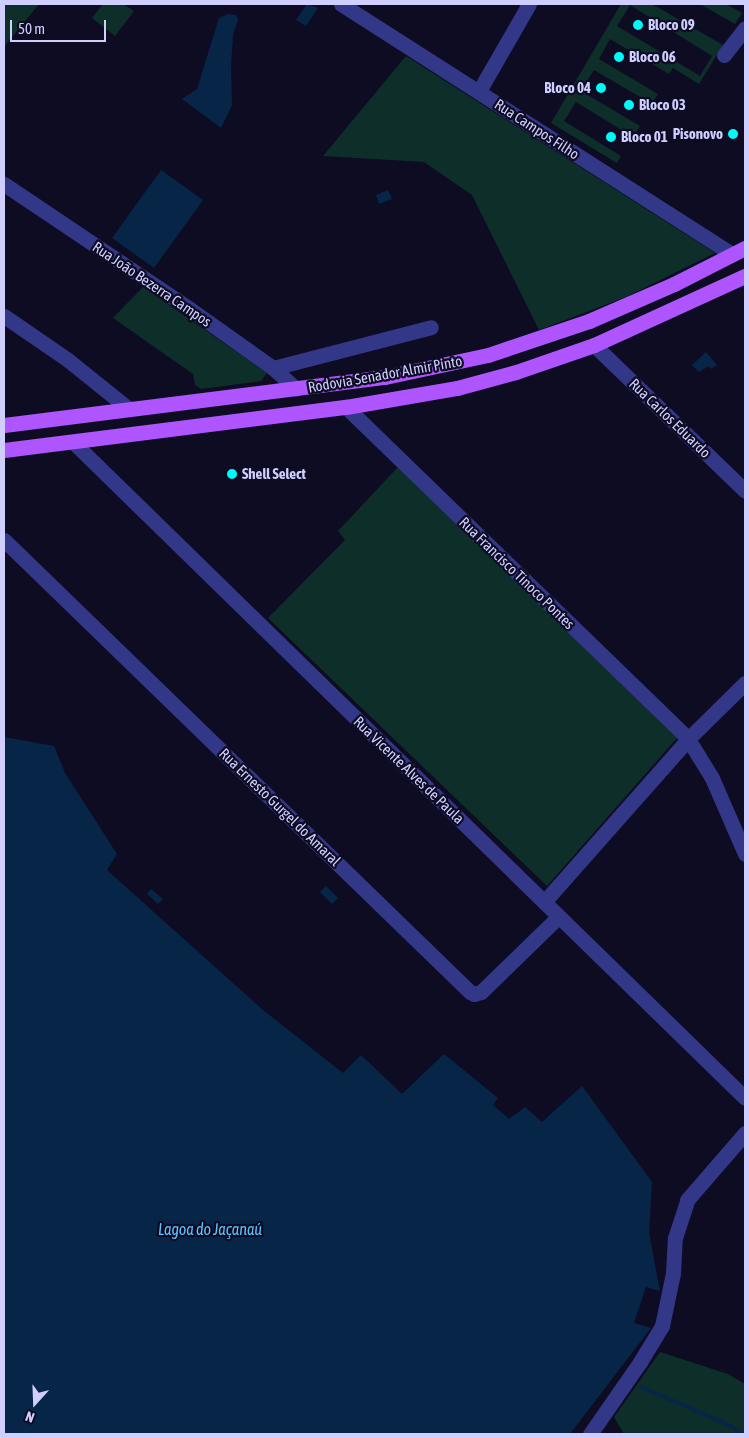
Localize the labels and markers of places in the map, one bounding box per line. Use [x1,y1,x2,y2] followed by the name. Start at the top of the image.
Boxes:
[648,16,695,34] place label: Bloco 09
[632,19,644,31] marker: Bloco 09
[629,48,676,66] place label: Bloco 06
[613,51,625,63] marker: Bloco 06
[544,79,591,97] place label: Bloco 04
[595,82,607,94] marker: Bloco 04
[639,96,686,114] place label: Bloco 03
[623,99,635,111] marker: Bloco 03
[673,125,723,143] place label: Pisonovo
[621,128,668,146] place label: Bloco 01
[727,128,739,140] marker: Pisonovo
[605,131,617,143] marker: Bloco 01
[242,465,306,483] place label: Shell Select
[226,468,238,480] marker: Shell Select

